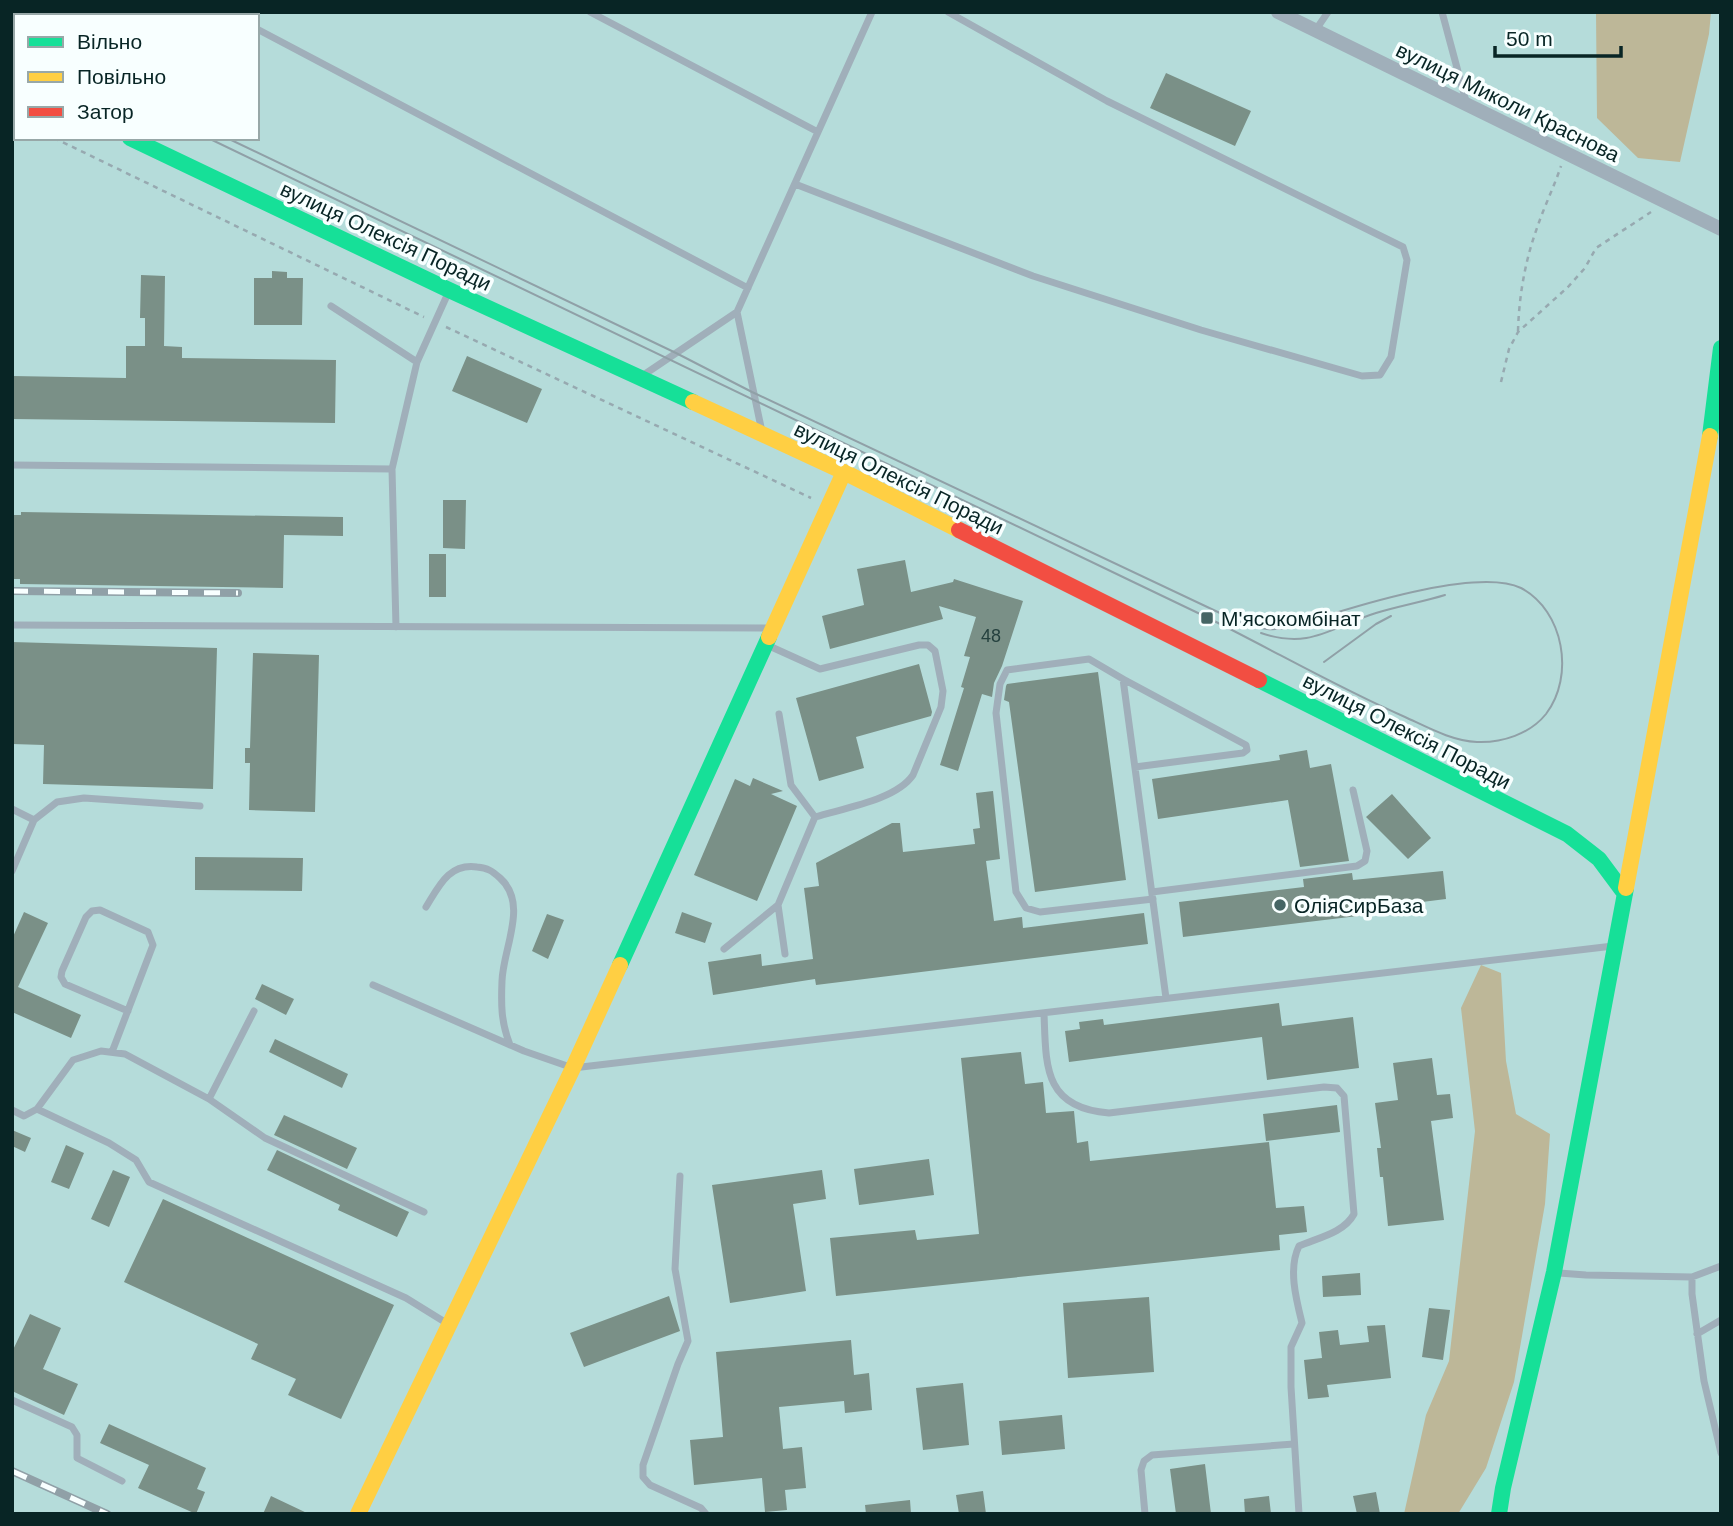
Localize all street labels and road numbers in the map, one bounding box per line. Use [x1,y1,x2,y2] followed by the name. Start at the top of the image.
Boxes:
[1393,38,1624,166] street label: вулиця Миколи Краснова
[277,177,495,295] street label: вулиця Олексія Поради
[791,417,1007,539] street label: вулиця Олексія Поради
[1299,669,1515,793] street label: вулиця Олексія Поради

